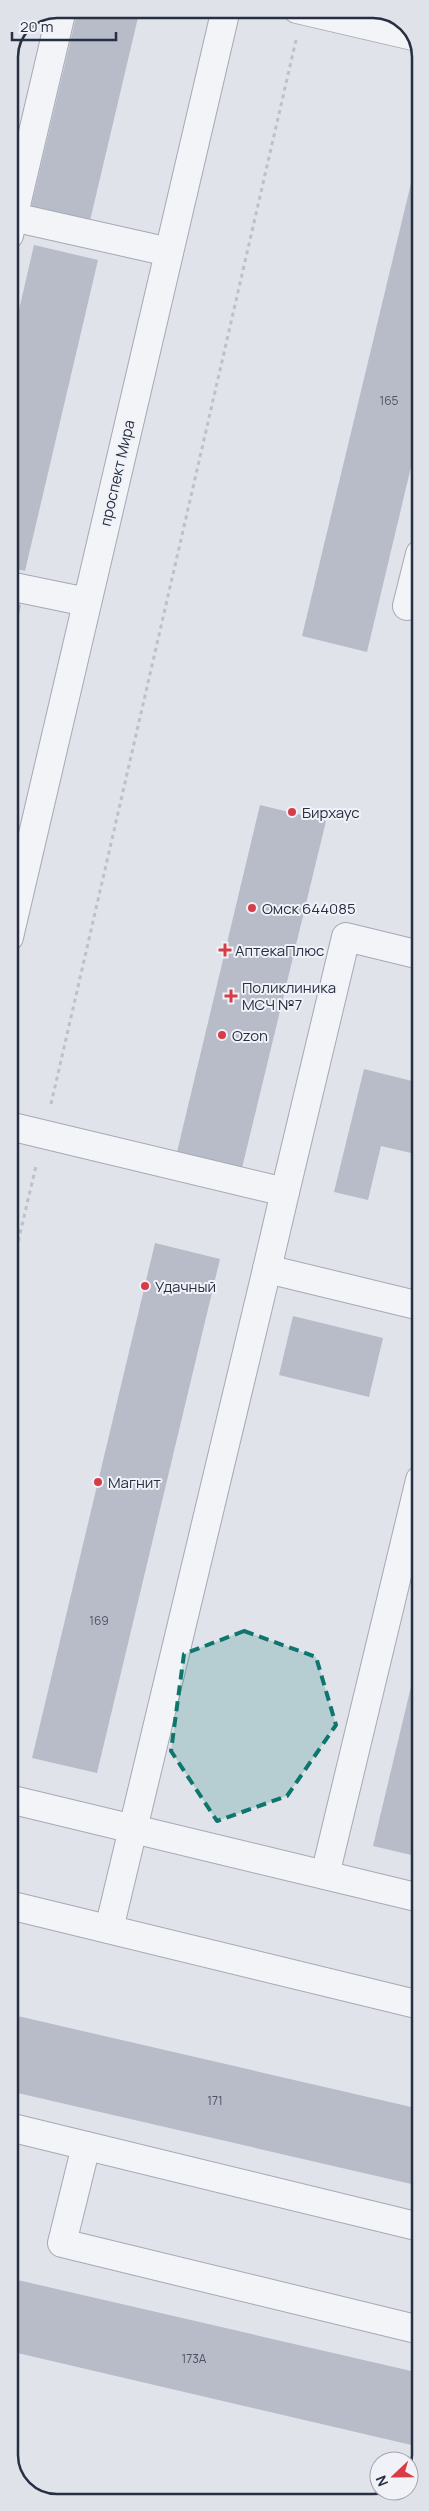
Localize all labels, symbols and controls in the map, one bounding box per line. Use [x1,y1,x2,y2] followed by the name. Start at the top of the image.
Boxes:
[12,10,116,42] scale bar
[20,16,53,37] text: 20 m
[379,392,399,409] house number: 165
[95,418,139,528] street label: проспект Мира
[302,802,360,823] place label: Бирхаус
[286,806,298,818] marker: Бирхаус
[262,898,356,919] place label: Омск 644085
[246,902,258,914] marker: Омск 644085
[235,940,324,961] place label: АптекаПлюс
[219,944,231,956] marker: АптекаПлюс
[242,977,336,1015] place label: Поликлиника МСЧ №7
[224,989,238,1003] marker: Поликлиника МСЧ №7
[232,1025,268,1046] place label: Ozon
[216,1029,228,1041] marker: Ozon
[155,1276,216,1297] place label: Удачный
[139,1280,151,1292] marker: Удачный
[108,1472,161,1493] place label: Магнит
[92,1476,104,1488] marker: Магнит
[89,1612,109,1629] house number: 169
[207,2092,223,2109] house number: 171
[182,2350,207,2367] house number: 173А
[369,2451,419,2501] north arrow
[371,2473,392,2489] text: N

